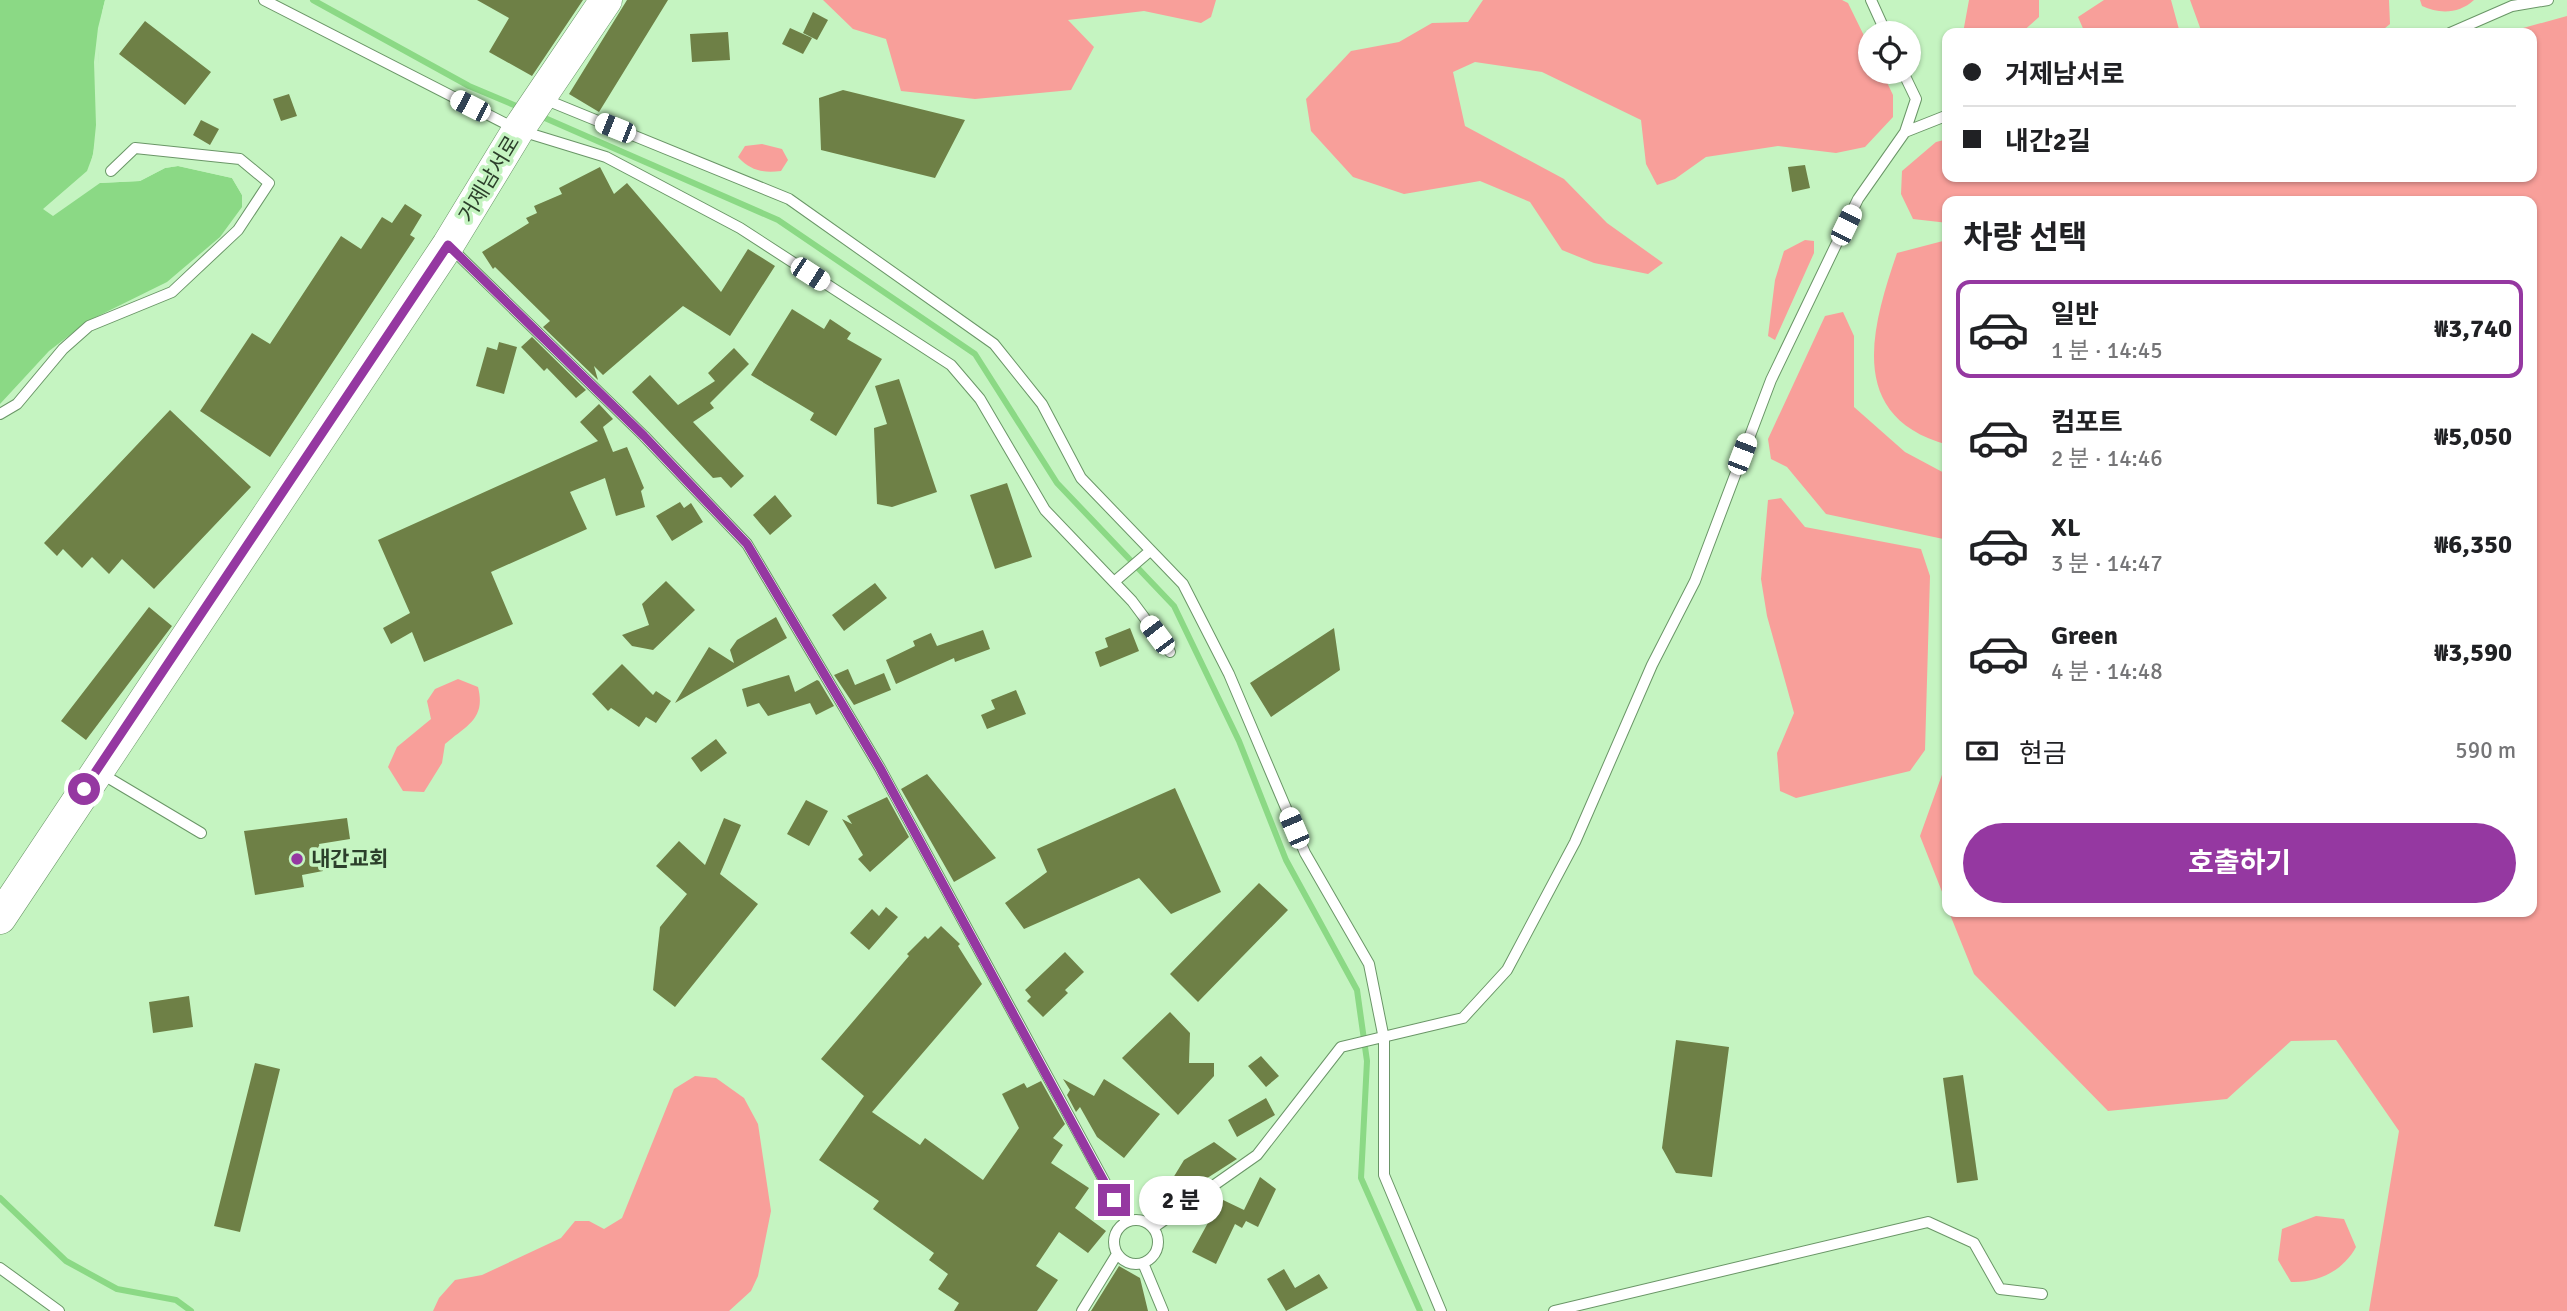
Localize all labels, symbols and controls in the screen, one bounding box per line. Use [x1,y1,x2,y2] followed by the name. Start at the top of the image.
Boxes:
[1858,21,1921,84] map controls
[1858,21,1921,84] button: locate
[2005,59,2125,91] text: 거제남서로
[447,87,494,125] car
[592,110,639,146] car
[2005,126,2091,158] text: 내간2길
[453,131,525,227] street label: 거제남서로
[1828,202,1865,248] car
[1963,218,2088,257] text: 차량 선택
[787,254,834,294] car
[1967,298,2030,361] icon: car
[2051,299,2099,331] text: 일반
[2434,313,2512,345] text: ₩3,740
[2051,336,2163,365] text: 1 분 · 14:45
[1967,406,2030,469] icon: car
[2051,407,2123,439] text: 컴포트
[2434,421,2512,453] text: ₩5,050
[1725,431,1760,477] car
[2051,444,2163,473] text: 2 분 · 14:46
[2051,512,2081,544] text: XL
[1967,514,2030,577] icon: car
[2434,529,2512,561] text: ₩6,350
[2051,549,2163,578] text: 3 분 · 14:47
[1136,612,1179,658] car
[2051,620,2118,652] text: Green
[1967,622,2030,685] icon: car
[2434,637,2512,669] text: ₩3,590
[2051,657,2163,686] text: 4 분 · 14:48
[1963,732,2001,770] icon: cash
[2455,736,2516,765] text: 590 m
[2019,738,2067,770] text: 현금
[68,773,100,805] route start
[1277,805,1312,851] car
[1963,823,2516,903] button: 호출하기
[311,846,388,872] place label: 내간교회
[289,851,305,867] marker: 내간교회
[1138,1176,1222,1224] callout: 2 분
[1098,1184,1130,1216] route end
[1162,1186,1200,1215] text: 2 분

